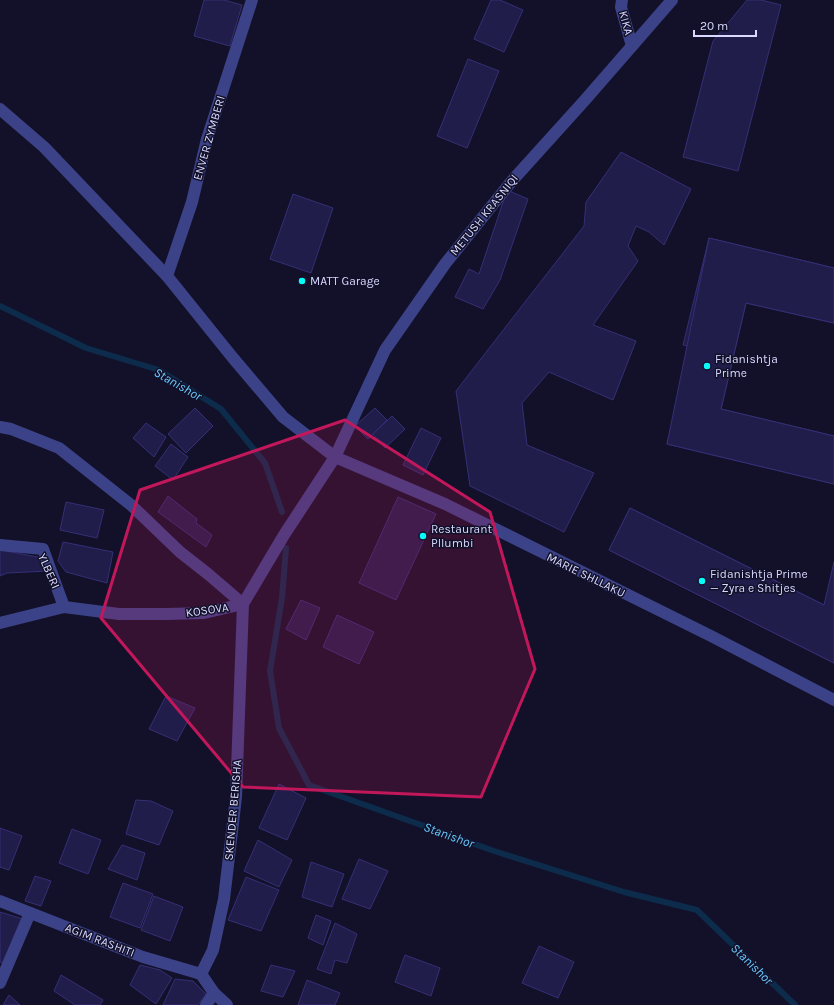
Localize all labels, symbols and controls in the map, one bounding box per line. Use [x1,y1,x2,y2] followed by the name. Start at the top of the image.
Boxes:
[616,9,636,37] street label: KIKA
[694,12,756,38] scale bar
[700,19,728,33] text: 20 m
[190,94,228,182] street label: ENVER ZYMBERI
[447,172,521,258] street label: METUSH KRASNIQI
[310,274,380,288] place label: MATT Garage
[297,276,307,286] marker: MATT Garage
[715,352,778,380] place label: Fidanishtja Prime
[702,361,712,371] marker: Fidanishtja Prime
[151,364,205,404] water label: Stanishor
[431,522,492,550] place label: Restaurant Pllumbi
[418,531,428,541] marker: Restaurant Pllumbi
[544,550,628,600] street label: MARIE SHLLAKU
[35,551,63,591] street label: YLBERI
[710,567,808,595] place label: Fidanishtja Prime — Zyra e Shitjes
[697,576,707,586] marker: Fidanishtja Prime — Zyra e Shitjes
[185,600,229,620] street label: KOSOVA
[222,759,244,861] street label: SKENDER BERISHA
[422,819,477,851] water label: Stanishor
[63,920,137,960] street label: AGIM RASHITI
[728,940,777,988] water label: Stanishor

